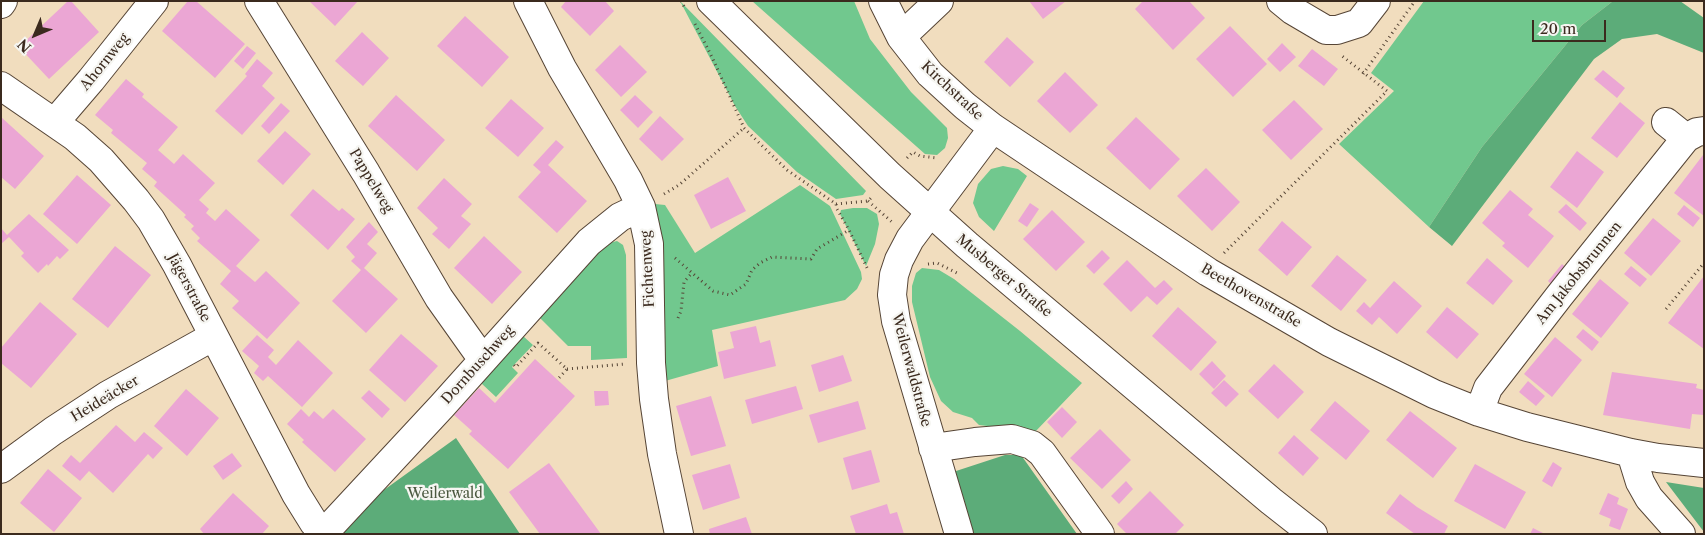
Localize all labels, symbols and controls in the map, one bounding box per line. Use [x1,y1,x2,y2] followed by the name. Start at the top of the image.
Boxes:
[10,10,60,60] north arrow
[1535,10,1609,42] scale bar
[1540,19,1576,38] text: 20 m
[77,30,133,94] street label: Ahornweg
[14,35,35,56] text: N
[917,58,987,124] street label: Kirchstraße
[345,146,397,216] street label: Pappelweg
[1532,218,1626,328] street label: Am Jakobsbrunnen
[638,230,658,308] street label: Fichtenweg
[953,231,1055,321] street label: Musberger Straße
[164,251,214,325] street label: Jägerstraße
[1198,261,1304,331] street label: Beethovenstraße
[888,311,934,429] street label: Weilerwaldstraße
[438,322,518,408] street label: Dornbuschweg
[68,372,142,426] street label: Heideäcker
[407,486,483,502] park label: Weilerwald

